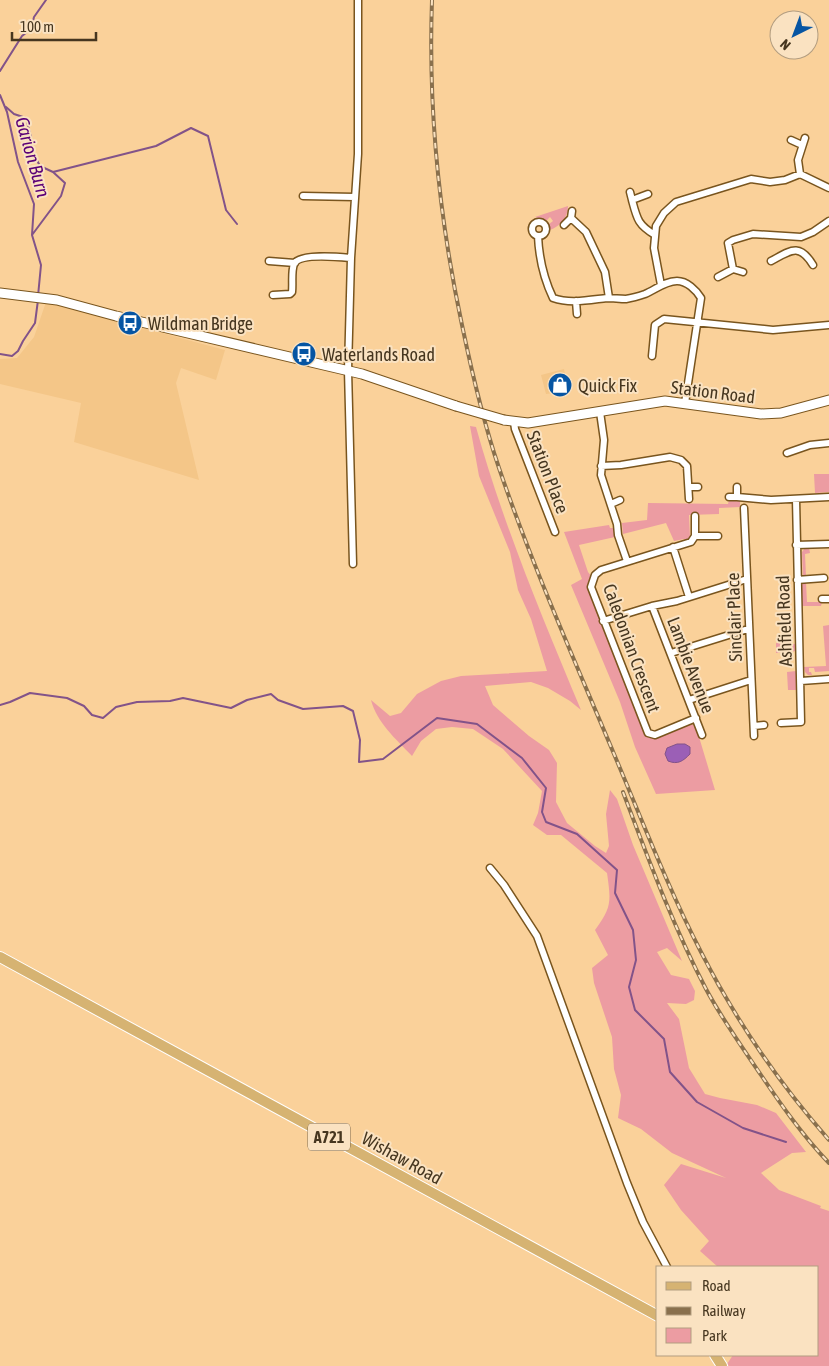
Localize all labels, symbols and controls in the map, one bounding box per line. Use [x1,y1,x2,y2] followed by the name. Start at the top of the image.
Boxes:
[12,10,96,42] scale bar
[769,10,819,60] north arrow
[20,18,54,35] text: 100 m
[777,36,794,53] text: N
[11,114,55,200] water label: Garion Burn
[117,310,143,336] bus stop icon: Wildman Bridge
[148,313,253,334] place label: Wildman Bridge
[291,341,317,367] bus stop icon: Waterlands Road
[322,344,435,365] place label: Waterlands Road
[547,372,573,398] shop icon: Quick Fix
[578,375,637,396] place label: Quick Fix
[670,376,756,408] street label: Station Road
[523,428,573,516] street label: Station Place
[722,572,746,662] street label: Sinclair Place
[772,575,796,667] street label: Ashfield Road
[599,581,665,715] street label: Caledonian Crescent
[663,614,719,716] street label: Lambie Avenue
[308,1124,350,1150] road number: A721
[358,1127,446,1189] street label: Wishaw Road
[656,1266,819,1356] legend
[702,1277,731,1294] text: Road
[702,1302,746,1319] text: Railway
[702,1327,727,1344] text: Park

